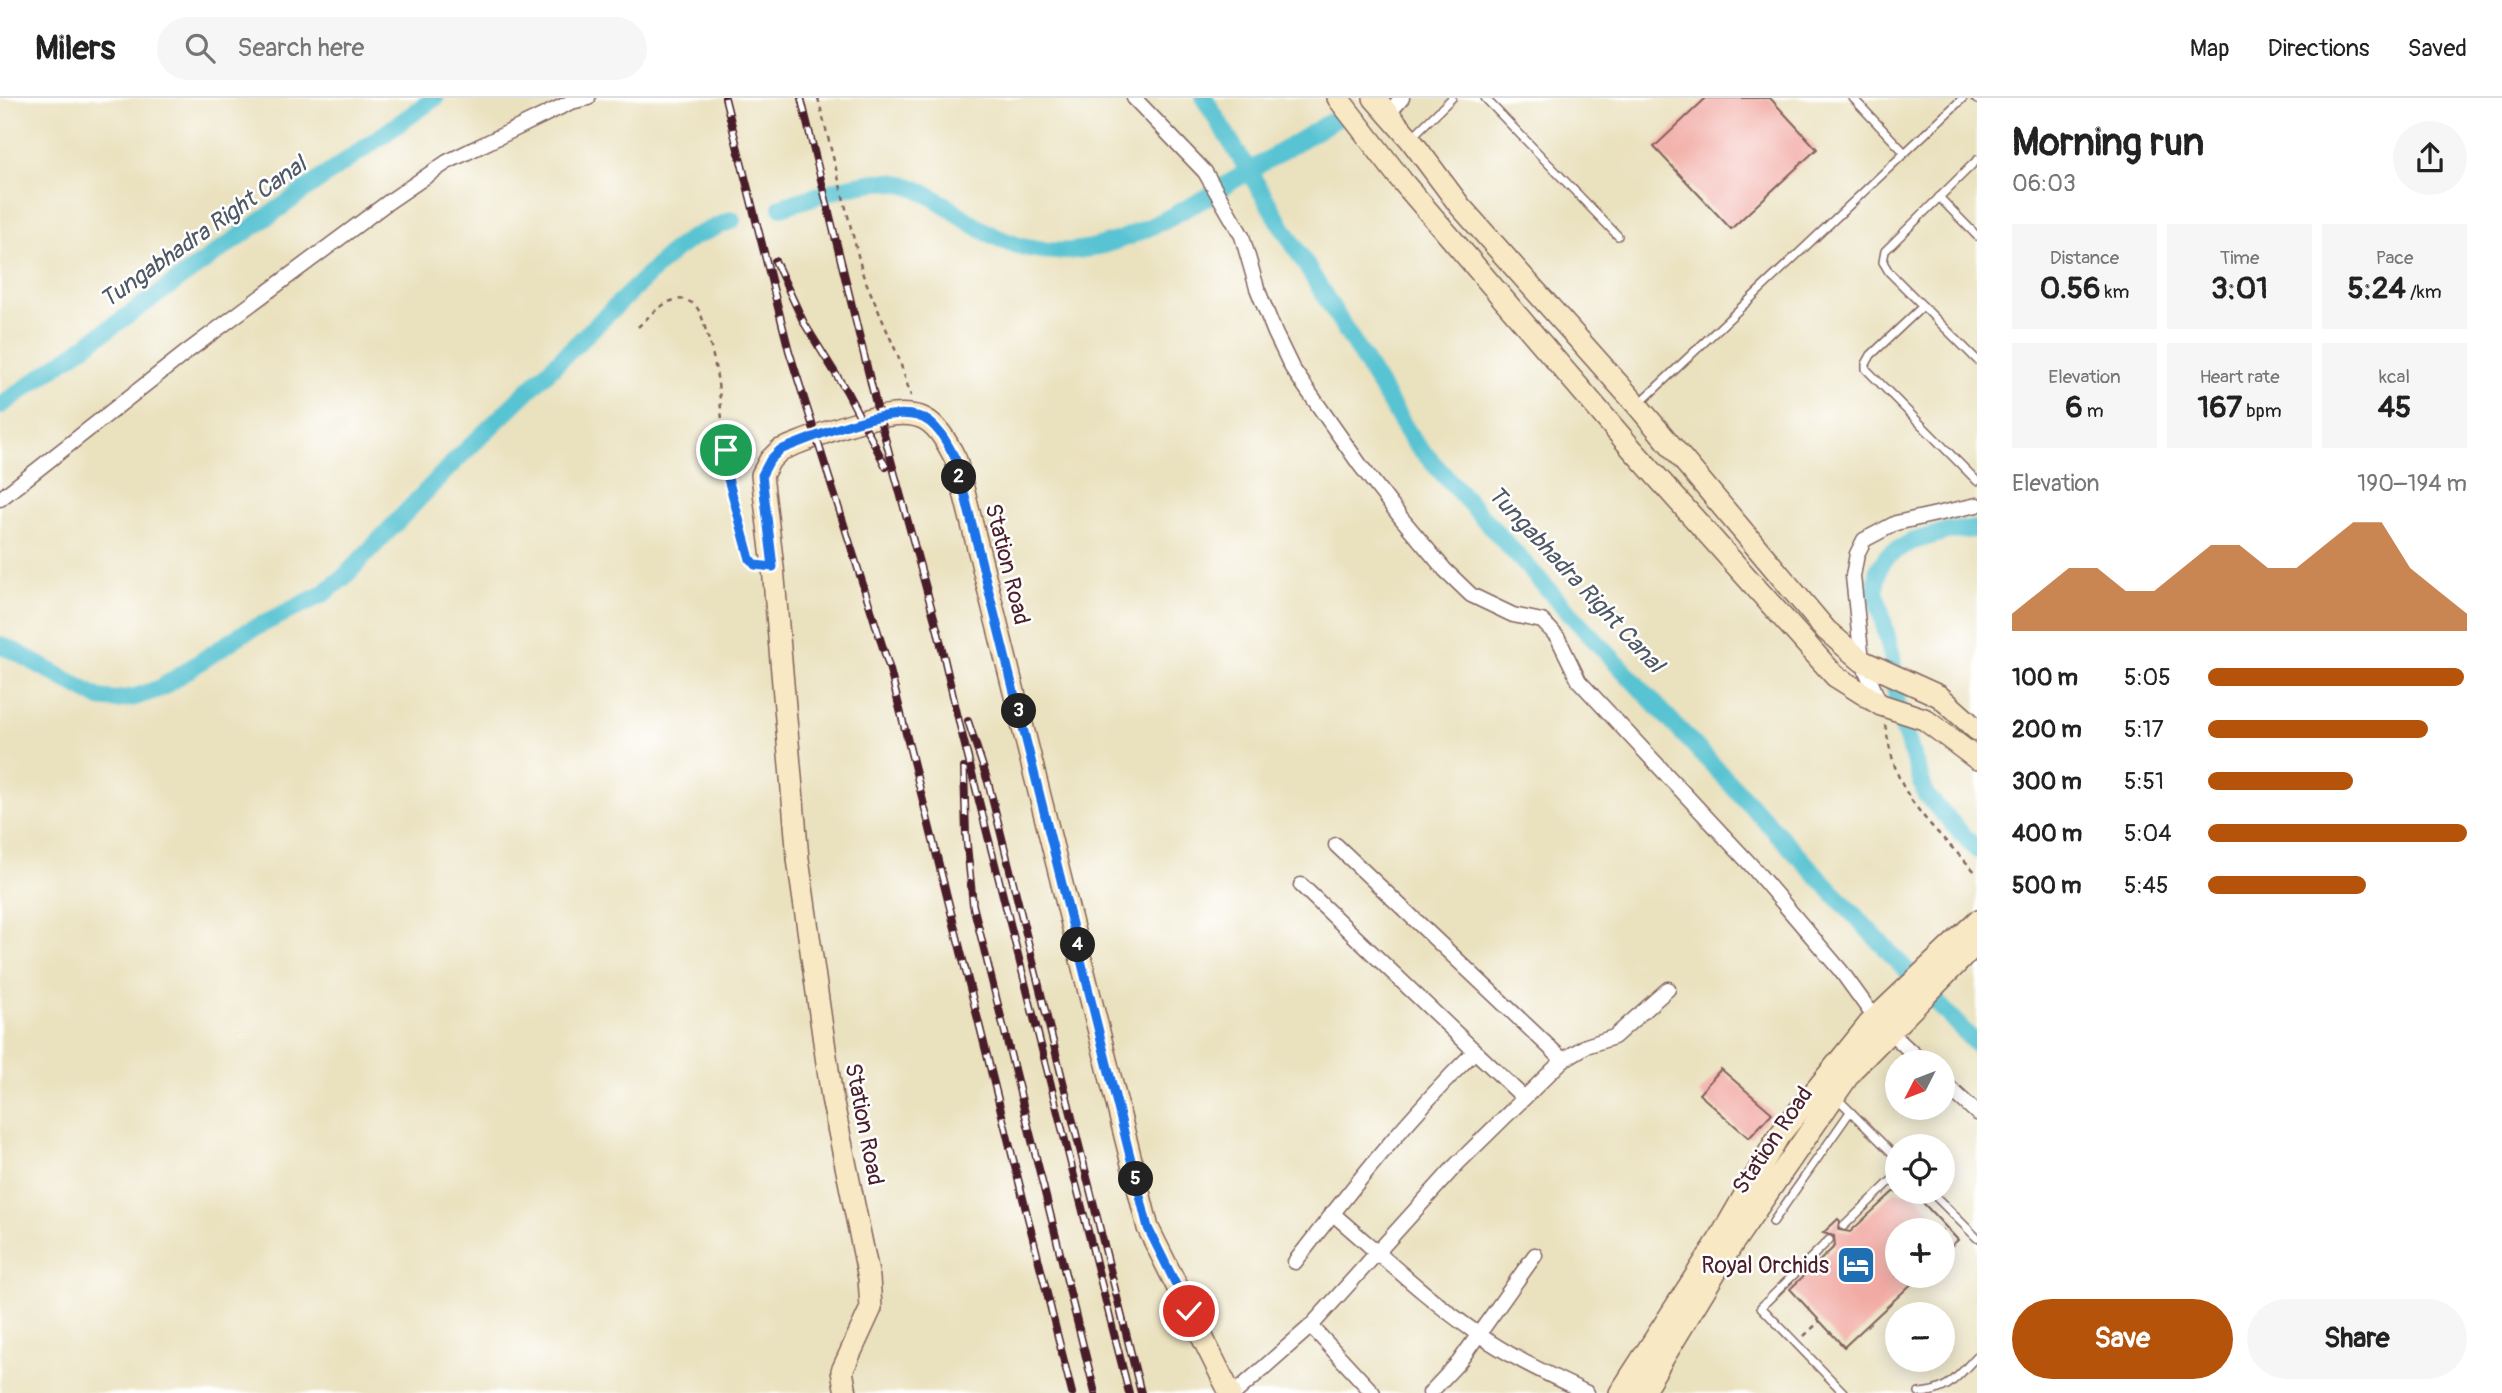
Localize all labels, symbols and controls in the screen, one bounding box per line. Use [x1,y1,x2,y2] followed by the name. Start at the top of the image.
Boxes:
[157,17,647,80] search box
[35,28,115,69] text: Milers
[181,29,219,67] icon: search
[237,32,364,64] text: Search here
[2190,34,2230,63] text: Map
[2268,34,2369,63] text: Directions
[2407,34,2467,63] text: Saved
[2012,119,2204,167] text: Morning run
[2393,121,2467,195] button: share
[95,149,314,314] water label: Tungabhadra Right Canal
[2012,169,2076,198] text: 06:03
[2050,246,2119,270] text: Distance
[2220,246,2259,270] text: Time
[2376,246,2413,270] text: Pace
[2040,270,2100,307] text: 0.56
[2211,270,2268,307] text: 3:01
[2347,270,2406,307] text: 5:24
[2100,280,2129,304] text: km
[2406,280,2442,304] text: /km
[2048,365,2121,389] text: Elevation
[2199,365,2280,389] text: Heart rate
[2379,365,2410,389] text: kcal
[2065,389,2083,426] text: 6
[2197,389,2242,426] text: 167
[2378,389,2411,426] text: 45
[2083,399,2104,423] text: m
[2242,399,2282,423] text: bpm
[696,420,756,480] pin
[707,431,745,469] icon: arrive
[942,460,976,494] pin: 2
[953,464,964,488] text: 2
[2012,469,2100,498] text: Elevation
[2357,469,2467,498] text: 190–194 m
[1482,480,1671,680] water label: Tungabhadra Right Canal
[978,501,1037,628] street label: Station Road
[2012,663,2078,692] text: 100 m
[2124,663,2171,692] text: 5:05
[1002,694,1036,728] pin: 3
[1013,698,1024,722] text: 3
[2012,715,2082,744] text: 200 m
[2124,715,2164,744] text: 5:17
[2012,767,2082,796] text: 300 m
[2124,767,2164,796] text: 5:51
[2012,819,2082,848] text: 400 m
[2124,819,2172,848] text: 5:04
[2012,871,2081,900] text: 500 m
[2124,871,2168,900] text: 5:45
[1060,928,1096,962] pin: 4
[1072,932,1083,956] text: 4
[1885,1050,1955,1120] north arrow
[1885,1050,1955,1372] map controls
[838,1061,891,1188] street label: Station Road
[1726,1081,1819,1200] street label: Station Road
[1885,1134,1955,1204] button: locate
[1118,1162,1154,1196] pin: 5
[1130,1166,1141,1190] text: 5
[1885,1218,1955,1288] button: +
[1835,1244,1877,1286] hotel icon: Royal Orchids
[1701,1251,1829,1280] place label: Royal Orchids
[1159,1281,1219,1341] pin
[1170,1292,1208,1330] icon: check
[2012,1299,2233,1379] button: Save
[2247,1299,2467,1379] button: Share
[1885,1302,1955,1372] button: −

